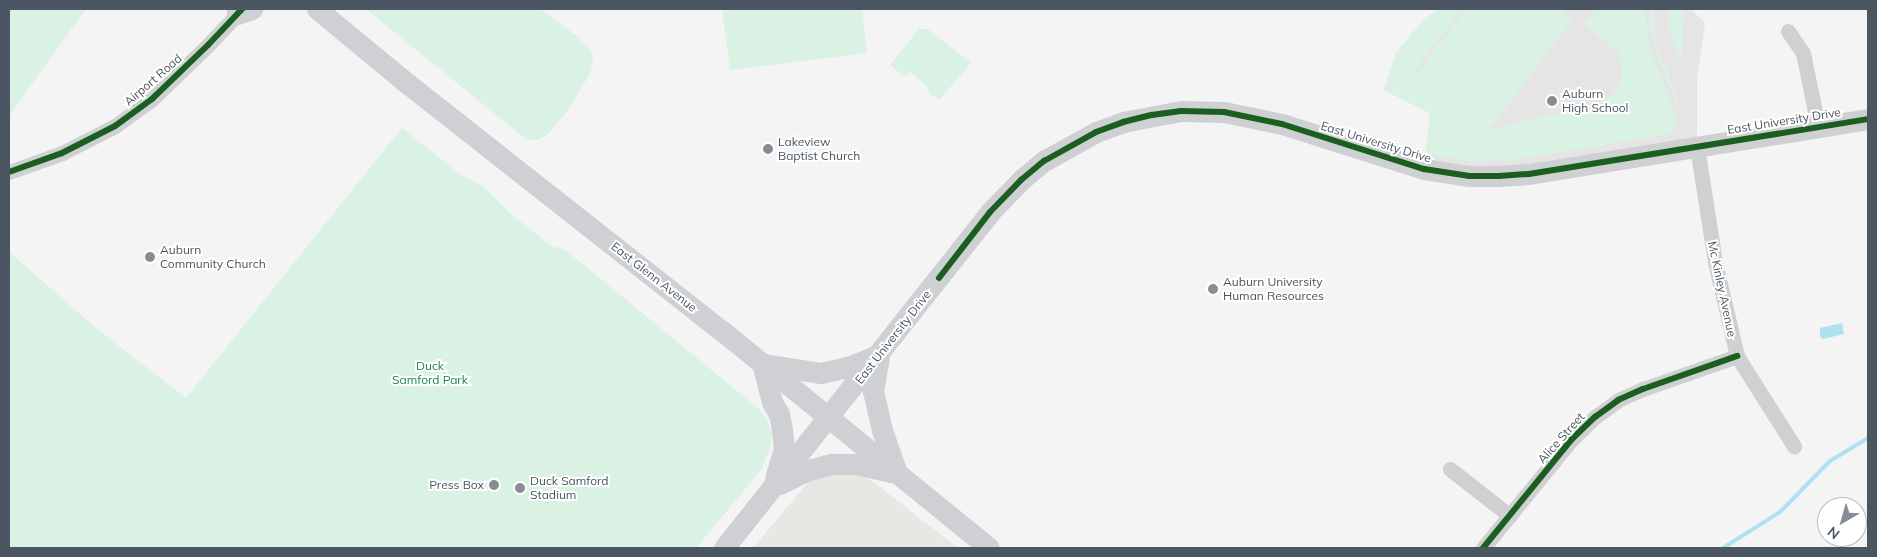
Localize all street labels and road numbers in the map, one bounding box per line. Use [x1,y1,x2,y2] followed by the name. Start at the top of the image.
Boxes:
[121,51,185,109] street label: Airport Road
[1726,105,1842,137] street label: East University Drive
[1319,118,1433,166] street label: East University Drive
[608,239,700,315] street label: East Glenn Avenue
[1705,240,1739,338] street label: Mc Kinley Avenue
[852,287,934,387] street label: East University Drive
[1535,410,1587,466] street label: Alice Street

